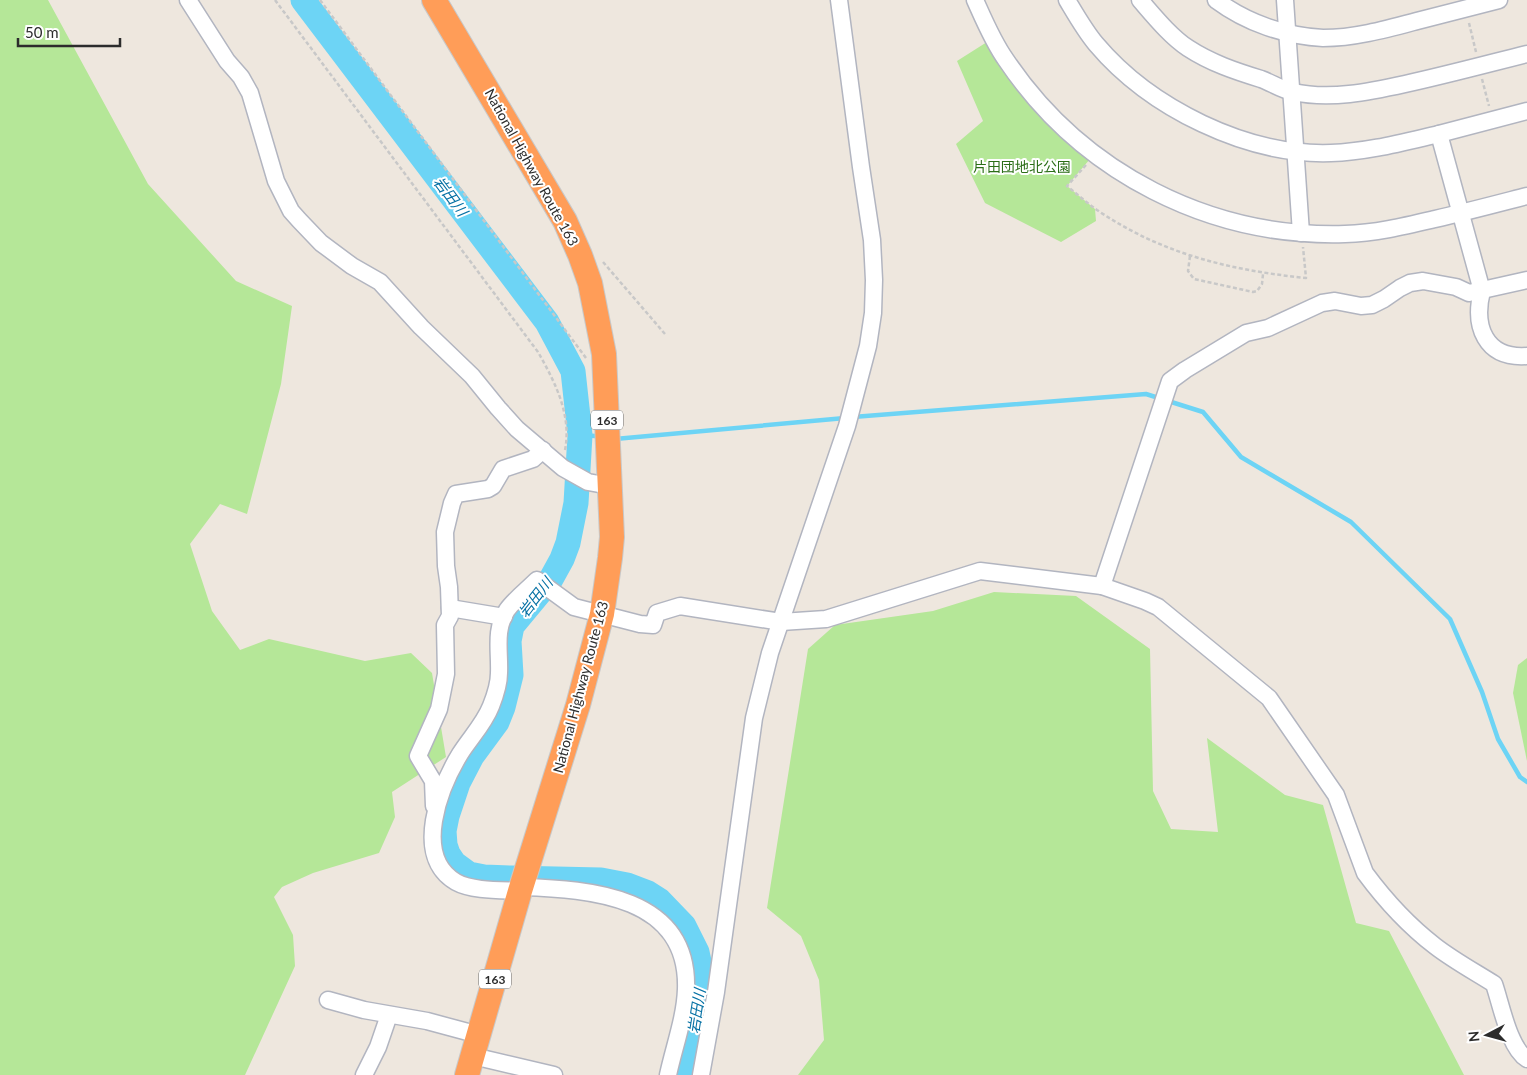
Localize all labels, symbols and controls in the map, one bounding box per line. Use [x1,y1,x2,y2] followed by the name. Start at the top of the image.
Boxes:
[18,15,120,47] scale bar
[25,23,59,41] text: 50 m
[482,85,582,249] street label: National Highway Route 163
[973,158,1071,175] park label: 片田団地北公園
[430,173,473,221] water label: 岩田川
[591,410,623,430] road number: 163
[514,572,557,620] water label: 岩田川
[549,599,611,775] street label: National Highway Route 163
[479,970,511,989] road number: 163
[684,985,709,1035] water label: 岩田川
[1462,1010,1512,1060] north arrow
[1465,1030,1483,1043] text: N

